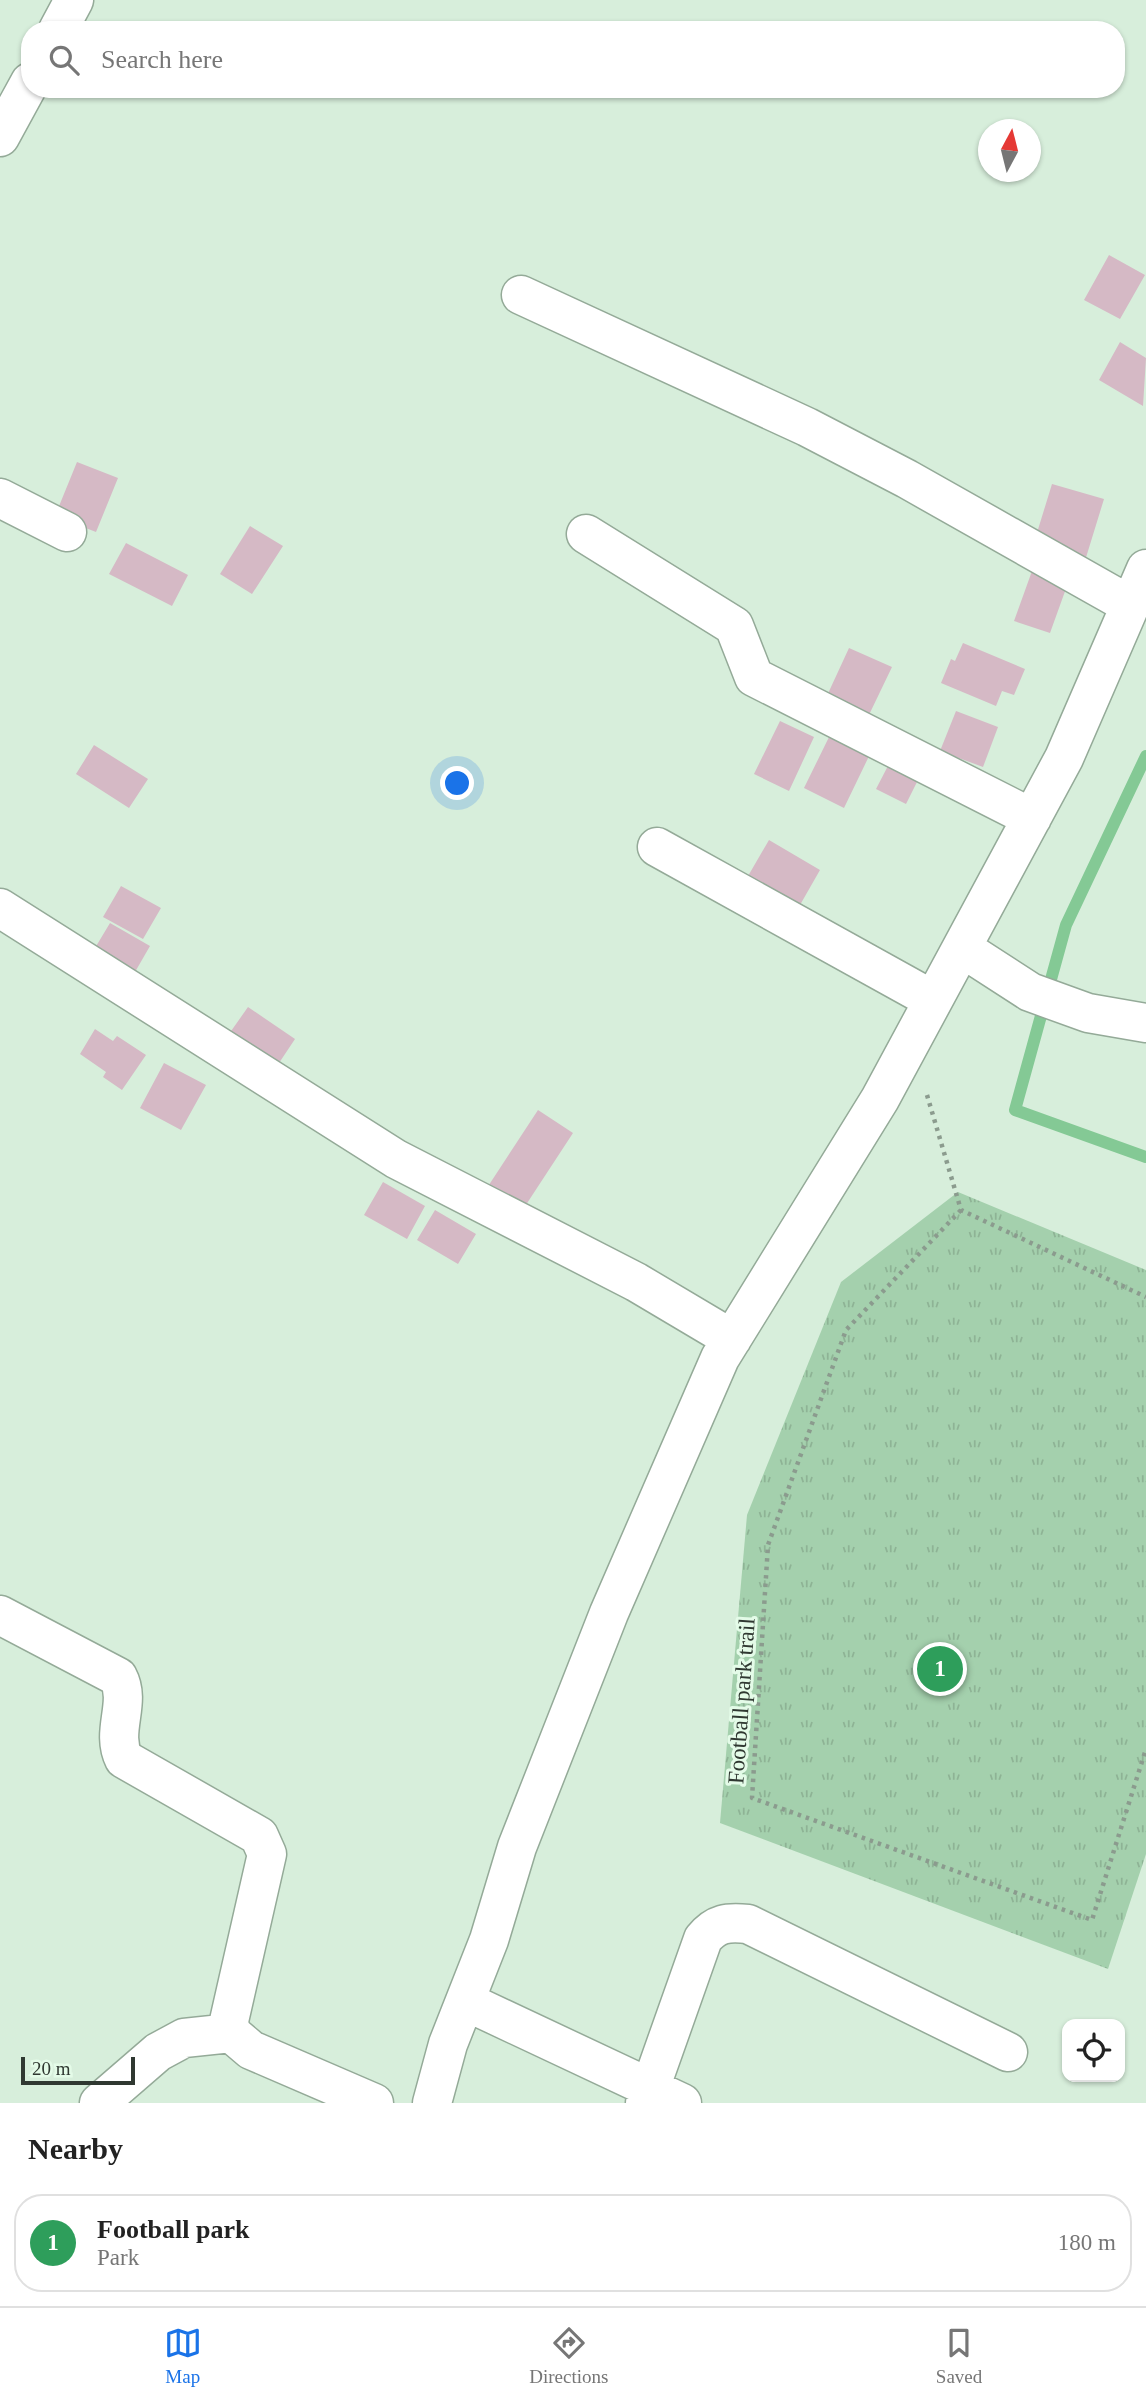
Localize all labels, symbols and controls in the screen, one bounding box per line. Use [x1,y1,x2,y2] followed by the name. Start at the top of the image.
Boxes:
[21,21,1125,98] search box
[45,41,83,79] icon: search
[101,45,223,74] text: Search here
[978,119,1041,182] north arrow
[440,766,474,800] your location
[723,1617,760,1785] street label: Football park trail
[917,1643,963,1695] pin: 1
[1062,2019,1125,2082] map controls
[1062,2019,1125,2082] button: locate
[21,2054,135,2086] scale bar
[32,2058,71,2079] text: 20 m
[28,2132,123,2165] text: Nearby
[97,2215,249,2244] text: Football park
[47,2230,59,2255] text: 1
[1058,2230,1116,2255] text: 180 m
[97,2245,139,2270] text: Park
[164,2324,202,2388] tab: Map
[529,2324,608,2388] tab: Directions
[936,2324,982,2388] tab: Saved

